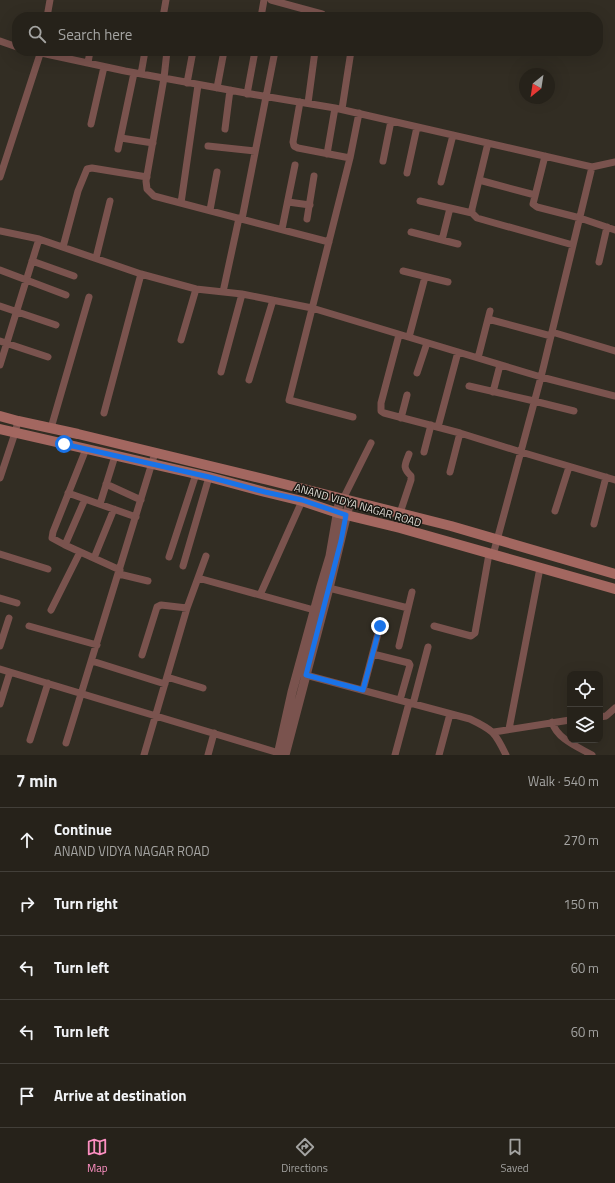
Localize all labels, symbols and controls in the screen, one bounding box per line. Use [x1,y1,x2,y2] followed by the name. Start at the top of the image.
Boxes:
[12,12,603,56] search box
[26,23,48,45] icon: search
[58,23,132,46] text: Search here
[519,68,555,104] north arrow
[55,435,73,453] route start
[292,479,424,531] street label: ANAND VIDYA NAGAR ROAD
[371,617,389,635] route end
[567,671,603,743] map controls
[567,671,603,707] button: locate
[567,707,603,743] button: layers
[16,768,57,794] text: 7 min
[528,771,599,791] text: Walk · 540 m
[54,818,112,841] text: Continue
[16,829,38,851] icon: ahead
[563,830,599,850] text: 270 m
[54,841,210,861] text: ANAND VIDYA NAGAR ROAD
[54,892,118,915] text: Turn right
[16,893,38,915] icon: right
[563,894,599,914] text: 150 m
[54,956,109,979] text: Turn left
[16,957,38,979] icon: left
[571,958,599,978] text: 60 m
[54,1020,109,1043] text: Turn left
[16,1021,38,1043] icon: left
[571,1022,599,1042] text: 60 m
[54,1084,187,1107] text: Arrive at destination
[16,1085,38,1107] icon: arrive
[86,1136,108,1176] tab: Map
[281,1136,328,1176] tab: Directions
[501,1136,529,1176] tab: Saved

